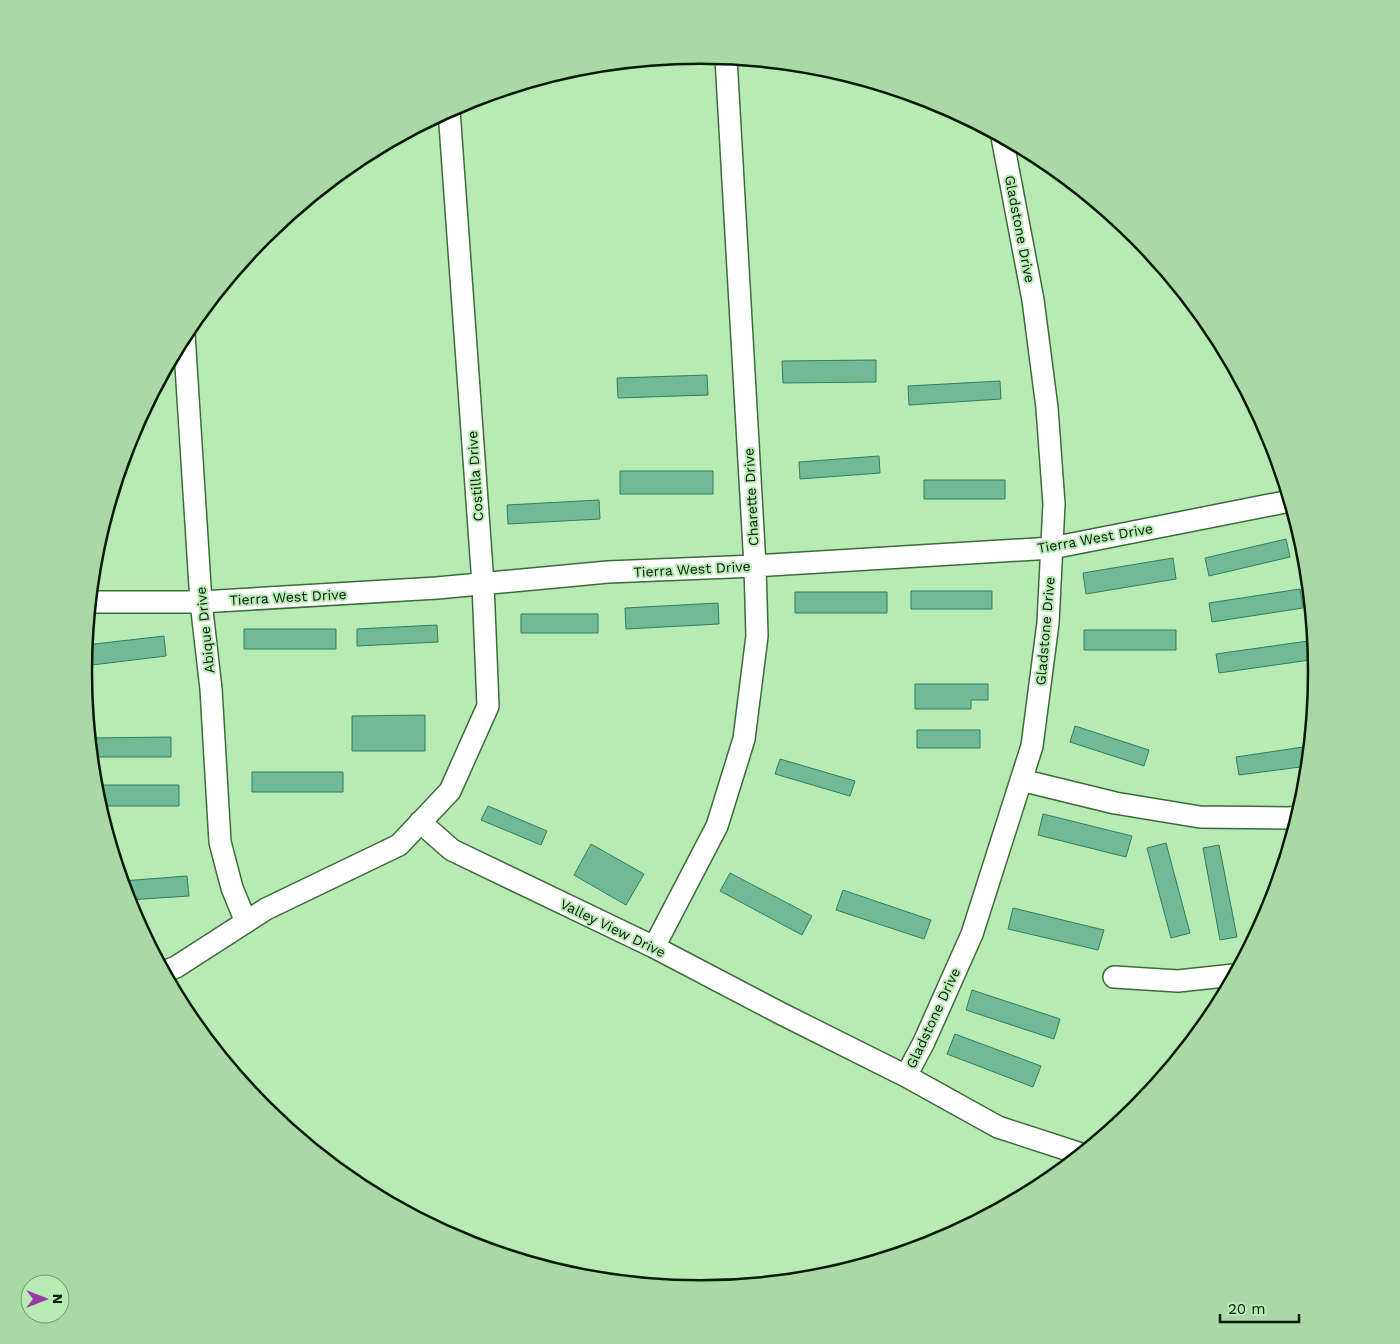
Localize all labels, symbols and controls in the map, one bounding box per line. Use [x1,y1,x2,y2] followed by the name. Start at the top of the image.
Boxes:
[1002,174,1038,284] street label: Gladstone Drive
[464,430,486,522] street label: Costilla Drive
[740,448,762,546] street label: Charette Drive
[1036,520,1154,556] street label: Tierra West Drive
[633,558,751,580] street label: Tierra West Drive
[1032,576,1058,686] street label: Gladstone Drive
[193,586,217,674] street label: Abique Drive
[229,586,347,608] street label: Tierra West Drive
[558,896,668,960] street label: Valley View Drive
[903,965,963,1071] street label: Gladstone Drive
[20,1274,70,1324] north arrow
[1220,1292,1299,1324] scale bar
[50,1294,66,1304] text: N
[1228,1300,1266,1318] text: 20 m

